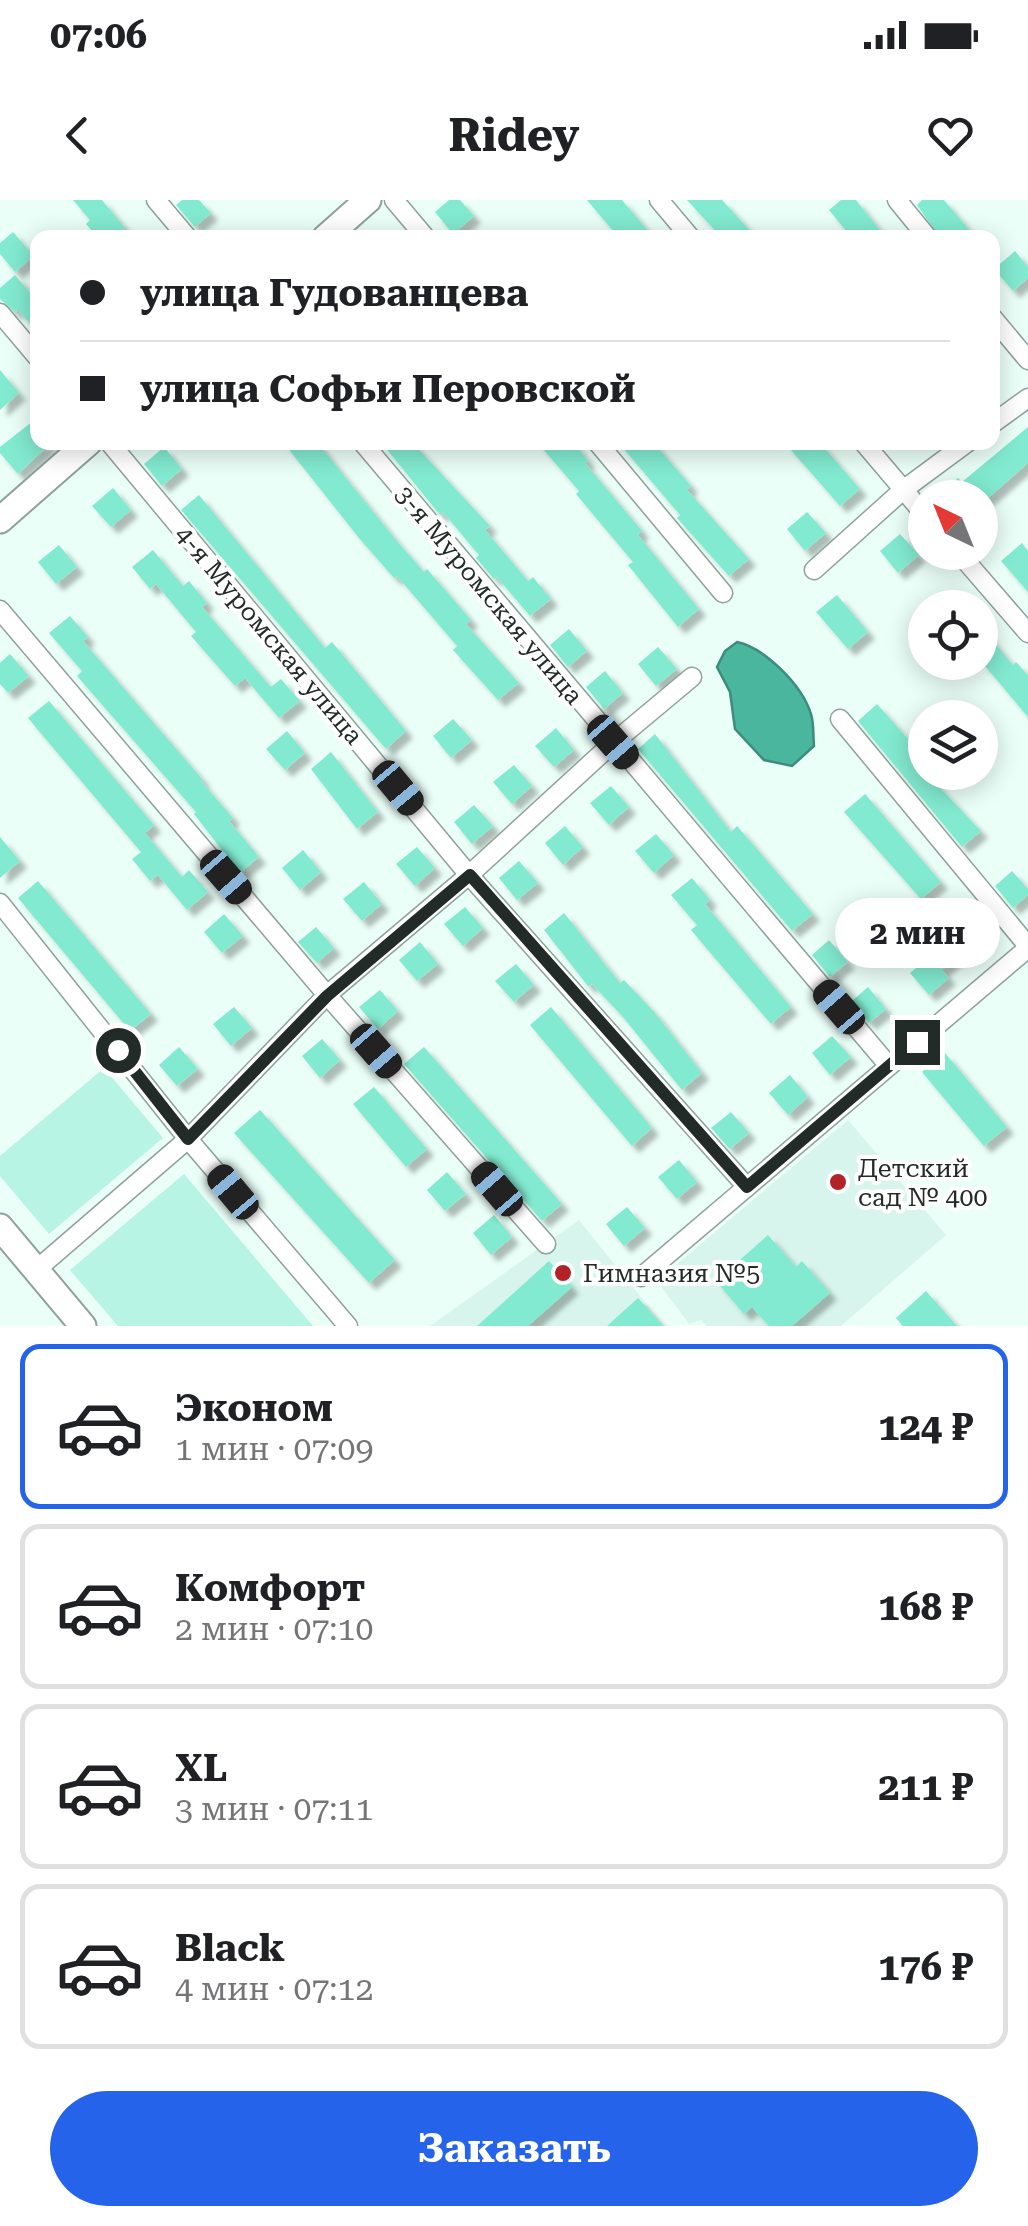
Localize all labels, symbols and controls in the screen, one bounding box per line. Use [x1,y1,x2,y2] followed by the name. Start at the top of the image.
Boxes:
[50,13,147,57] text: 07:06
[50,108,105,163] icon: back
[923,108,978,163] icon: heart
[448,109,580,162] text: Ridey
[140,271,528,315] text: улица Гудованцева
[140,367,636,411] text: улица Софьи Перовской
[389,480,589,710] street label: 3-я Муромская улица
[908,480,998,570] north arrow
[908,480,998,790] map controls
[169,520,369,750] street label: 4-я Муромская улица
[908,590,998,680] button: locate
[908,700,998,790] button: layers
[582,710,644,774] car
[367,755,429,821] car
[195,845,257,909] car
[834,897,1000,967] callout: 2 мин
[870,914,965,952] text: 2 мин
[808,975,870,1039] car
[345,1019,407,1083] car
[895,1020,940,1065] route end
[96,1028,141,1073] route start
[858,1154,988,1212] place label: Детский сад № 400
[466,1157,528,1221] car
[202,1159,264,1225] car
[827,1171,849,1193] marker: Детский сад № 400
[583,1259,760,1288] place label: Гимназия №5
[552,1262,574,1284] marker: Гимназия №5
[55,1382,145,1472] icon: car
[175,1386,333,1430] text: Эконом
[878,1405,973,1449] text: 124 ₽
[175,1430,373,1468] text: 1 мин · 07:09
[55,1562,145,1652] icon: car
[175,1566,365,1610] text: Комфорт
[878,1585,973,1629] text: 168 ₽
[175,1610,373,1648] text: 2 мин · 07:10
[55,1742,145,1832] icon: car
[175,1746,227,1790] text: XL
[878,1765,973,1809] text: 211 ₽
[175,1790,373,1828] text: 3 мин · 07:11
[55,1922,145,2012] icon: car
[175,1926,285,1970] text: Black
[878,1945,973,1989] text: 176 ₽
[175,1970,373,2008] text: 4 мин · 07:12
[50,2091,978,2206] button: Заказать

